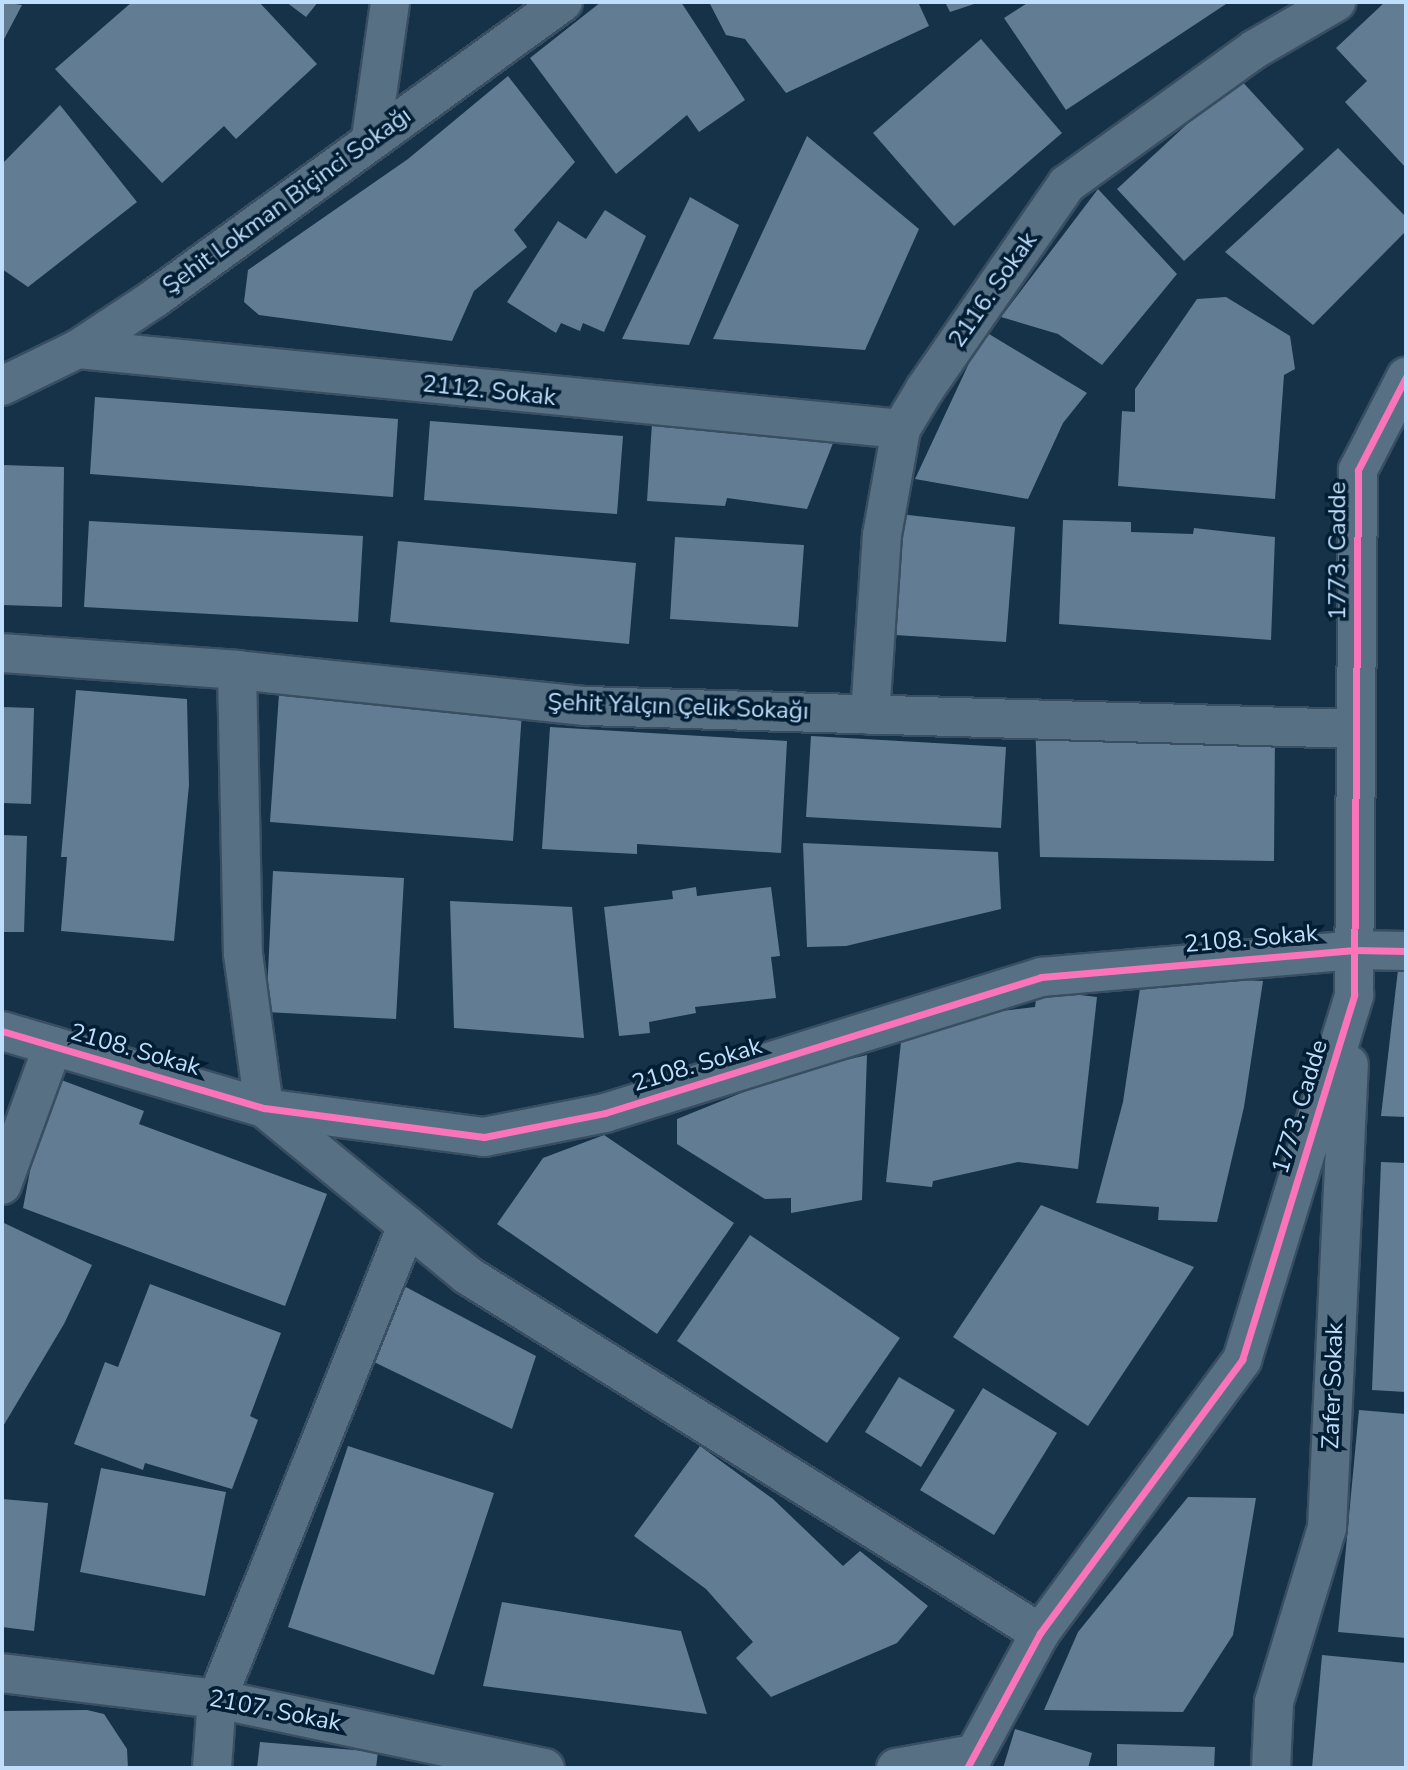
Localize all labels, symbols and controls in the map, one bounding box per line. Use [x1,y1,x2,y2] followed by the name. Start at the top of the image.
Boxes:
[157,101,417,301] street label: Şehit Lokman Biçinci Sokağı
[943,227,1043,353] street label: 2116. Sokak
[421,370,557,412] street label: 2112. Sokak
[1324,482,1352,620] street label: 1773. Cadde
[547,688,809,726] street label: Şehit Yalçın Çelik Sokağı
[1183,919,1319,959] street label: 2108. Sokak
[67,1018,203,1082] street label: 2108. Sokak
[629,1032,765,1098] street label: 2108. Sokak
[1266,1037,1334,1177] street label: 1773. Cadde
[1316,1322,1350,1450] street label: Zafer Sokak
[207,1684,343,1738] street label: 2107. Sokak

